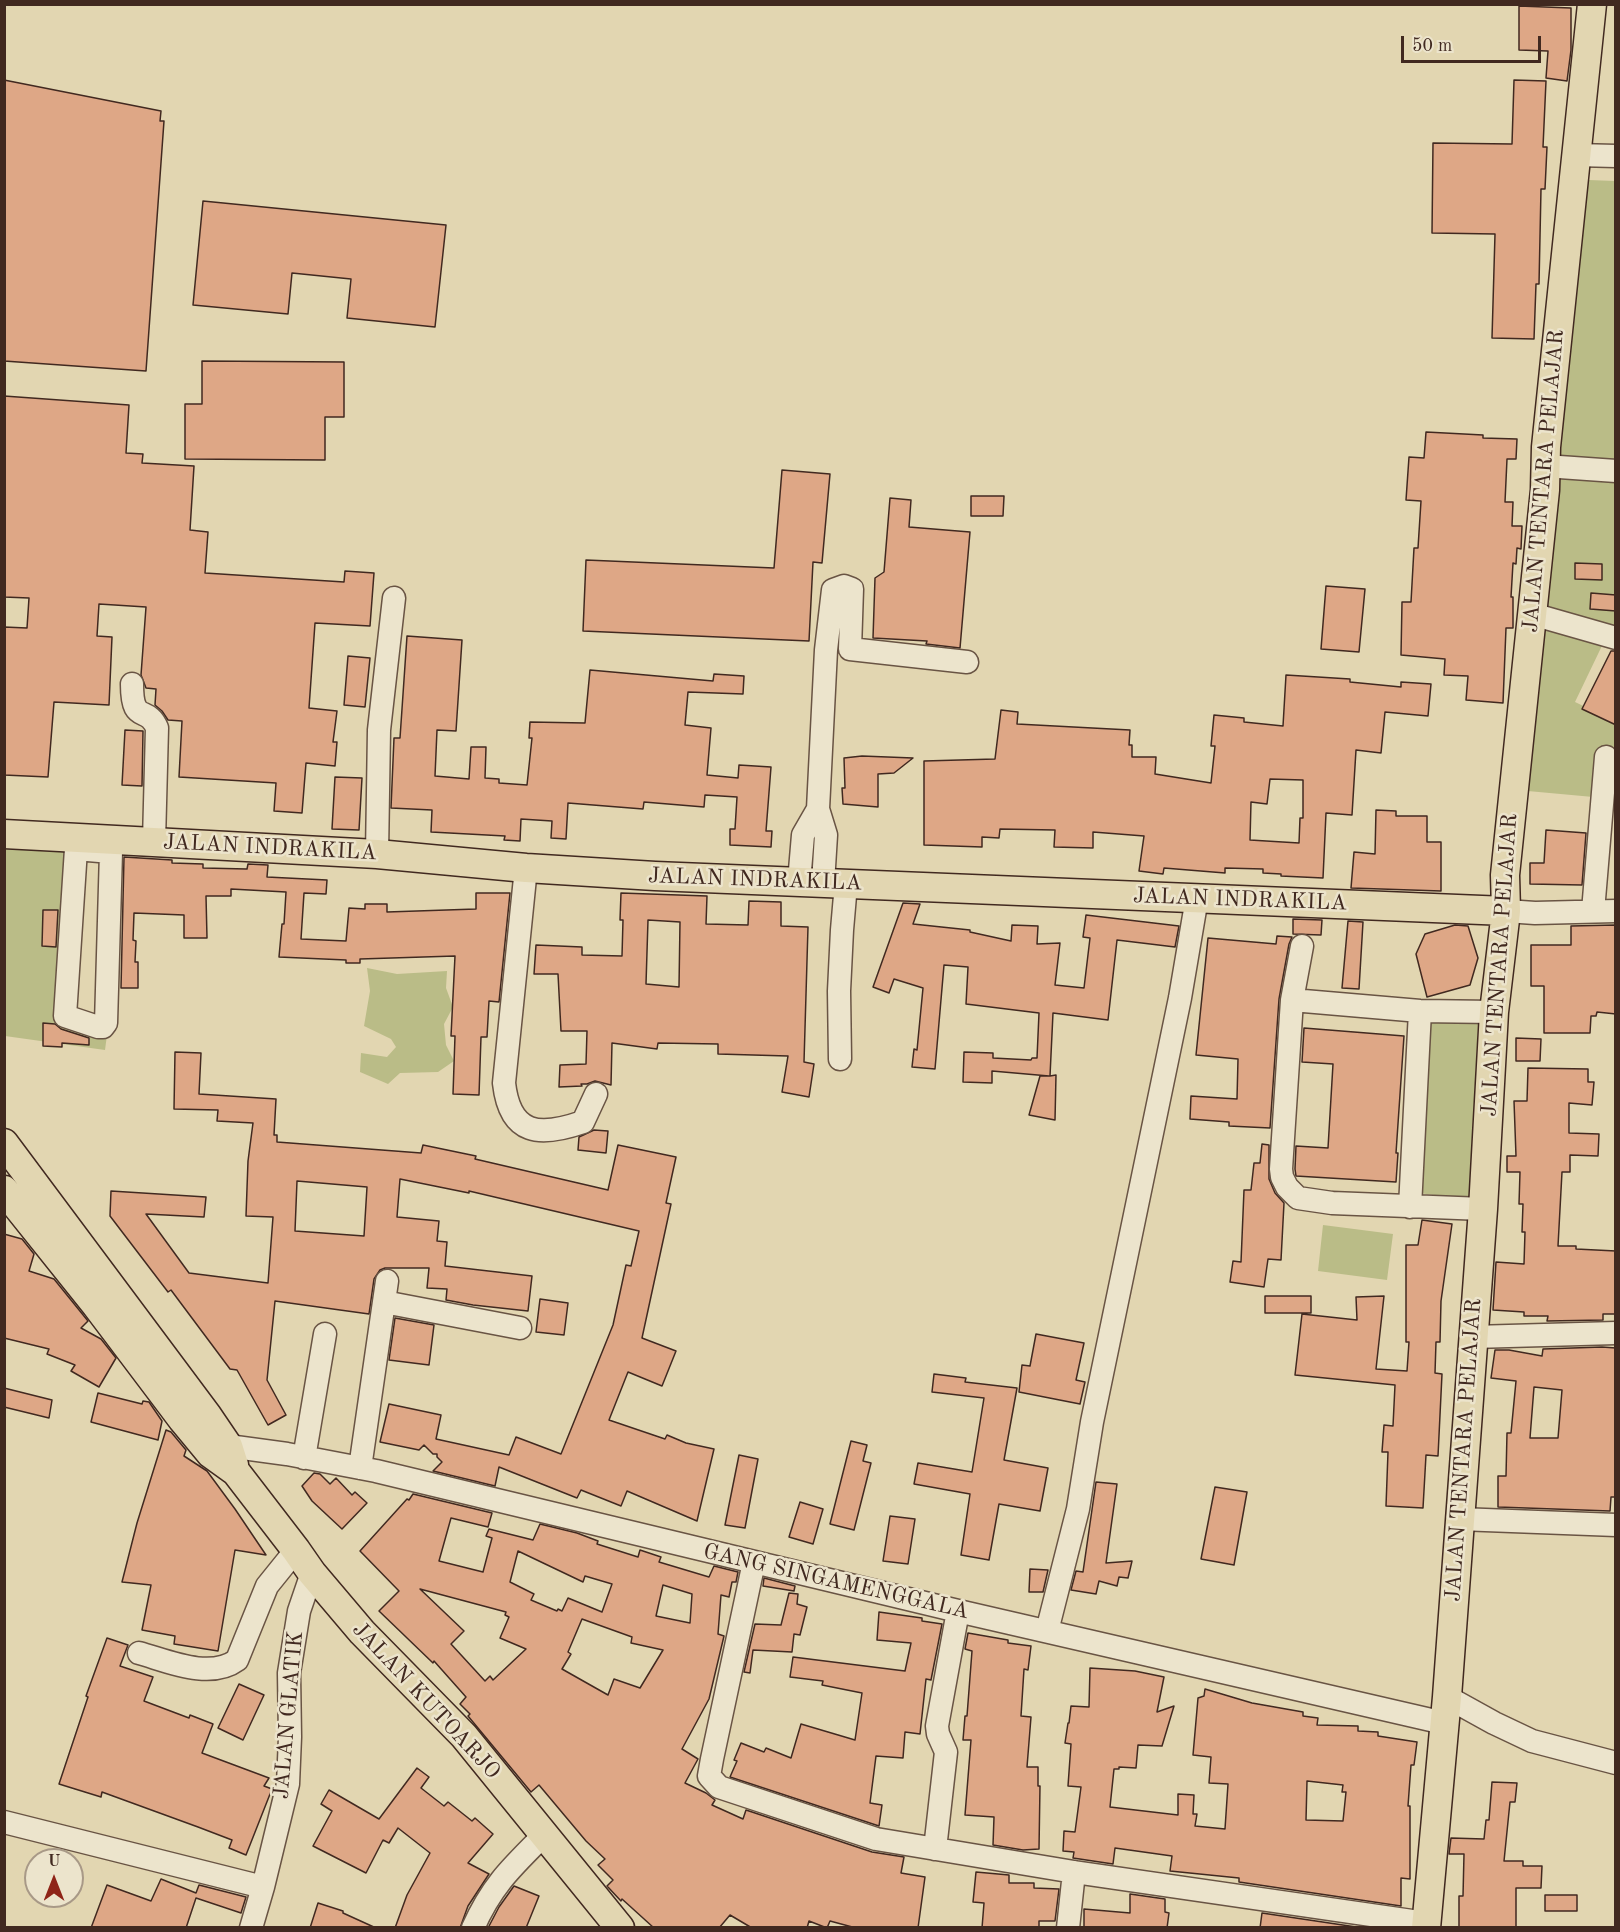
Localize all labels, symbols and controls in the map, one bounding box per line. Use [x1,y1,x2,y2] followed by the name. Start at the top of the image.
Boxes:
[1404,24,1544,62] scale bar
[1412,37,1452,55] text: 50 m
[1518,328,1570,634] street label: JALAN TENTARA PELAJAR
[1476,812,1524,1118] street label: JALAN TENTARA PELAJAR
[162,829,378,867] street label: JALAN INDRAKILA
[648,863,862,897] street label: JALAN INDRAKILA
[1133,883,1347,917] street label: JALAN INDRAKILA
[1440,1297,1488,1603] street label: JALAN TENTARA PELAJAR
[701,1539,971,1625] street label: GANG SINGAMENGGALA
[346,1617,506,1785] street label: JALAN KUTOARJO
[269,1630,309,1800] street label: JALAN GLATIK
[24,1848,84,1908] north arrow
[48,1854,60,1870] text: U

